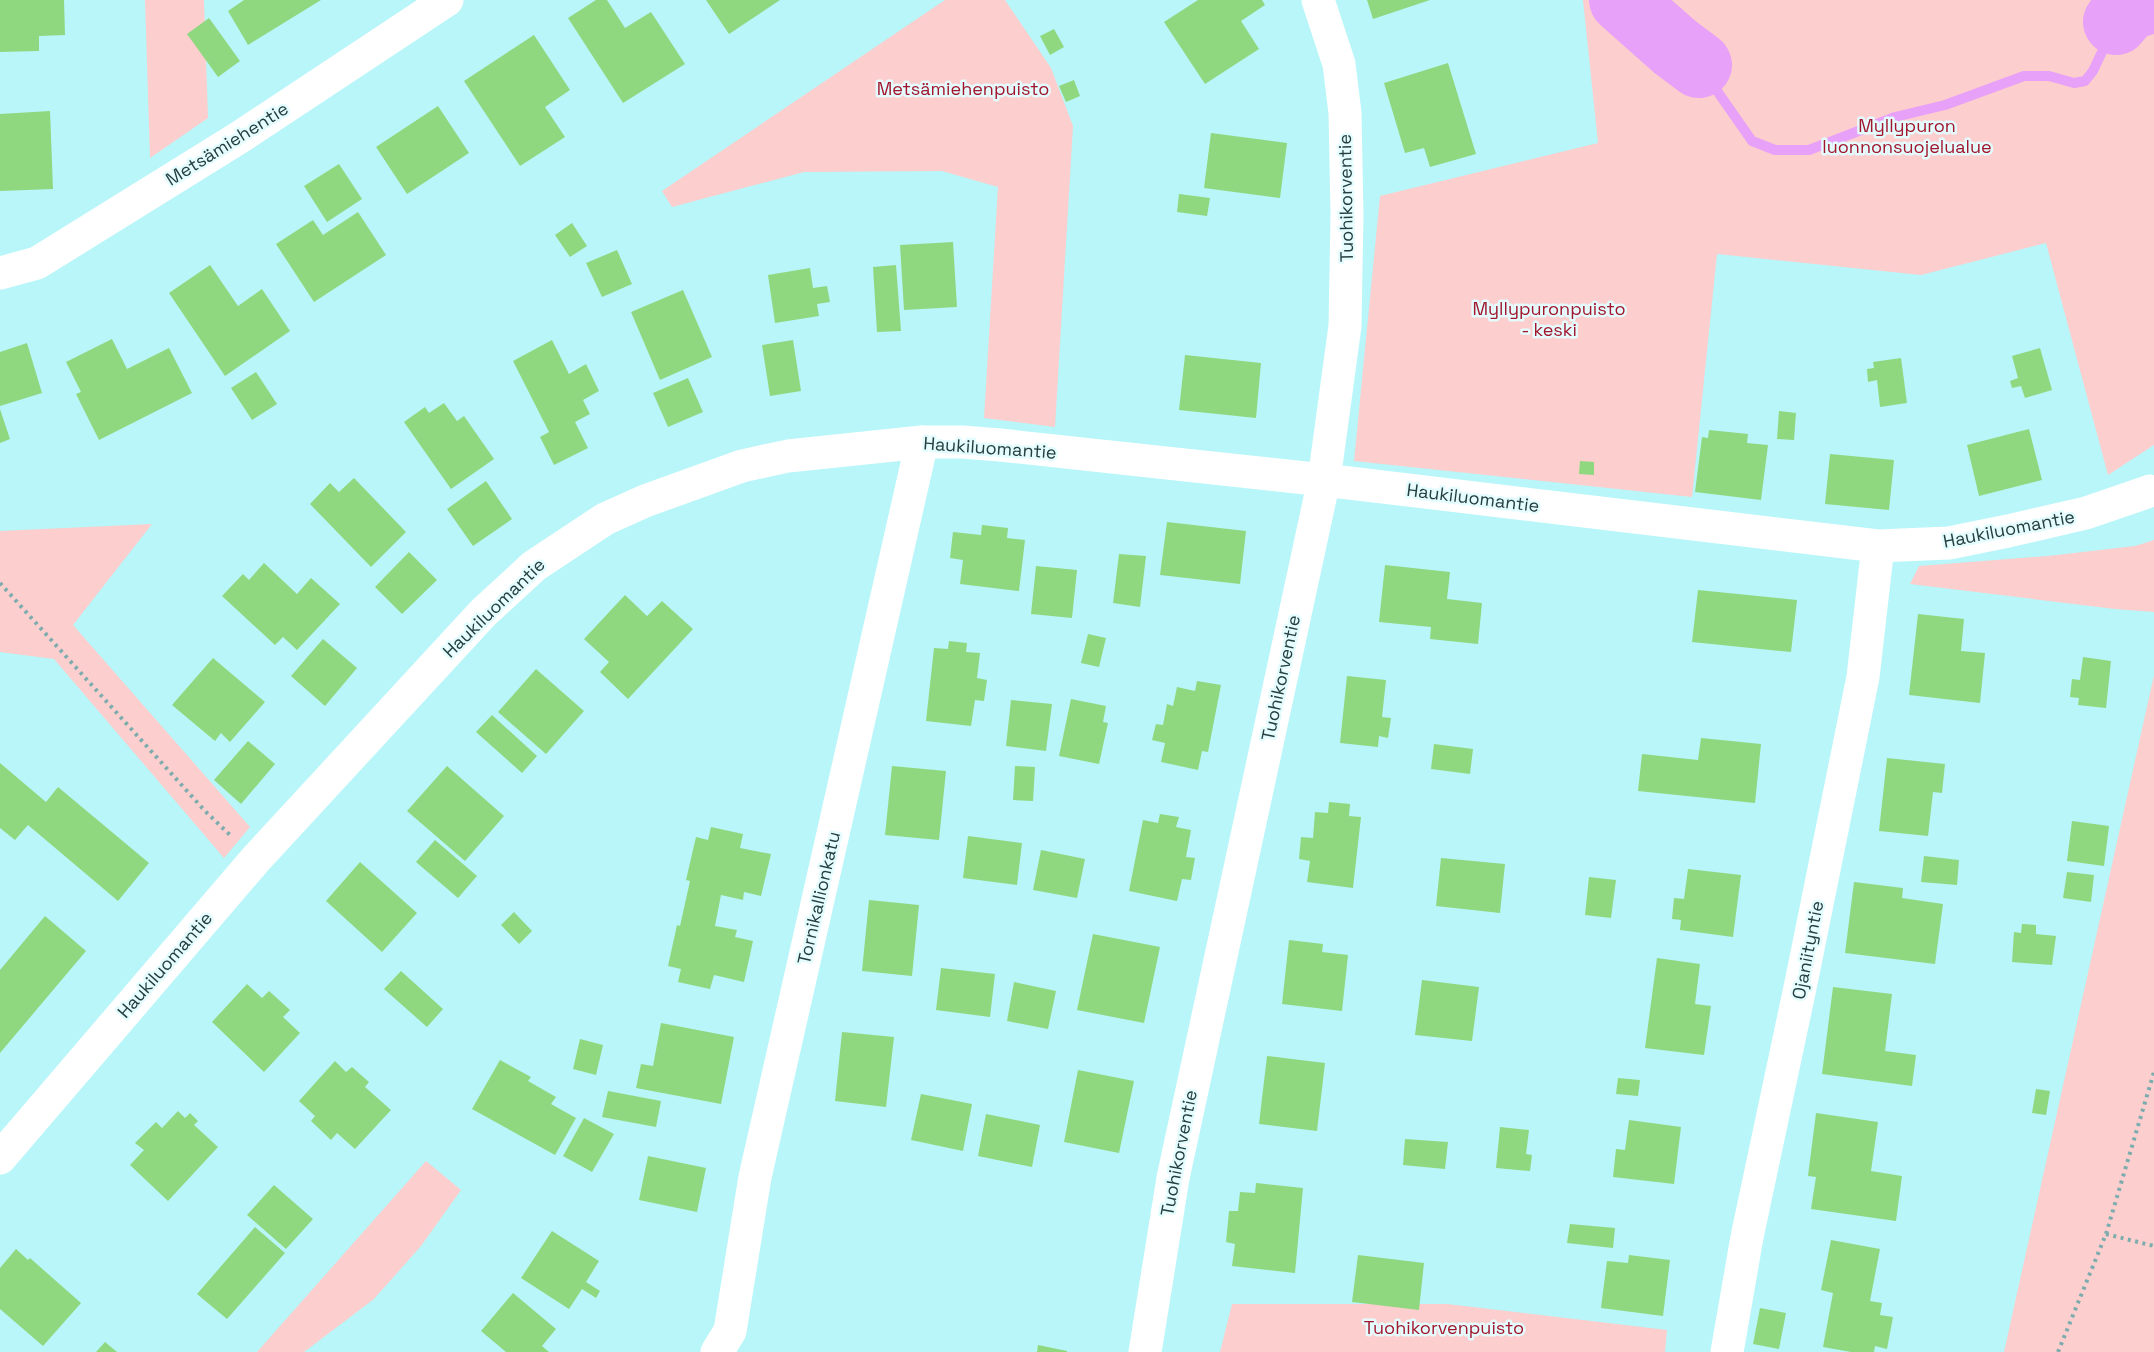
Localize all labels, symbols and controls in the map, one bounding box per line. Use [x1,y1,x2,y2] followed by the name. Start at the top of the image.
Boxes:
[877,77,1049,100] park label: Metsämiehenpuisto
[161,97,292,190] street label: Metsämiehentie
[1822,114,1992,158] park label: Myllypuron luonnonsuojelualue
[1333,134,1358,262] street label: Tuohikorventie
[1472,297,1626,341] park label: Myllypuronpuisto - keski
[923,431,1057,464] street label: Haukiluomantie
[1405,478,1541,517] street label: Haukiluomantie
[1941,504,2077,553] street label: Haukiluomantie
[438,553,550,662] street label: Haukiluomantie
[1256,613,1305,743] street label: Tuohikorventie
[792,829,845,967] street label: Tornikallionkatu
[1787,899,1828,1001] street label: Ojaniityntie
[112,907,217,1023] street label: Haukiluomantie
[1155,1088,1202,1218] street label: Tuohikorventie
[1364,1316,1524,1339] park label: Tuohikorvenpuisto

